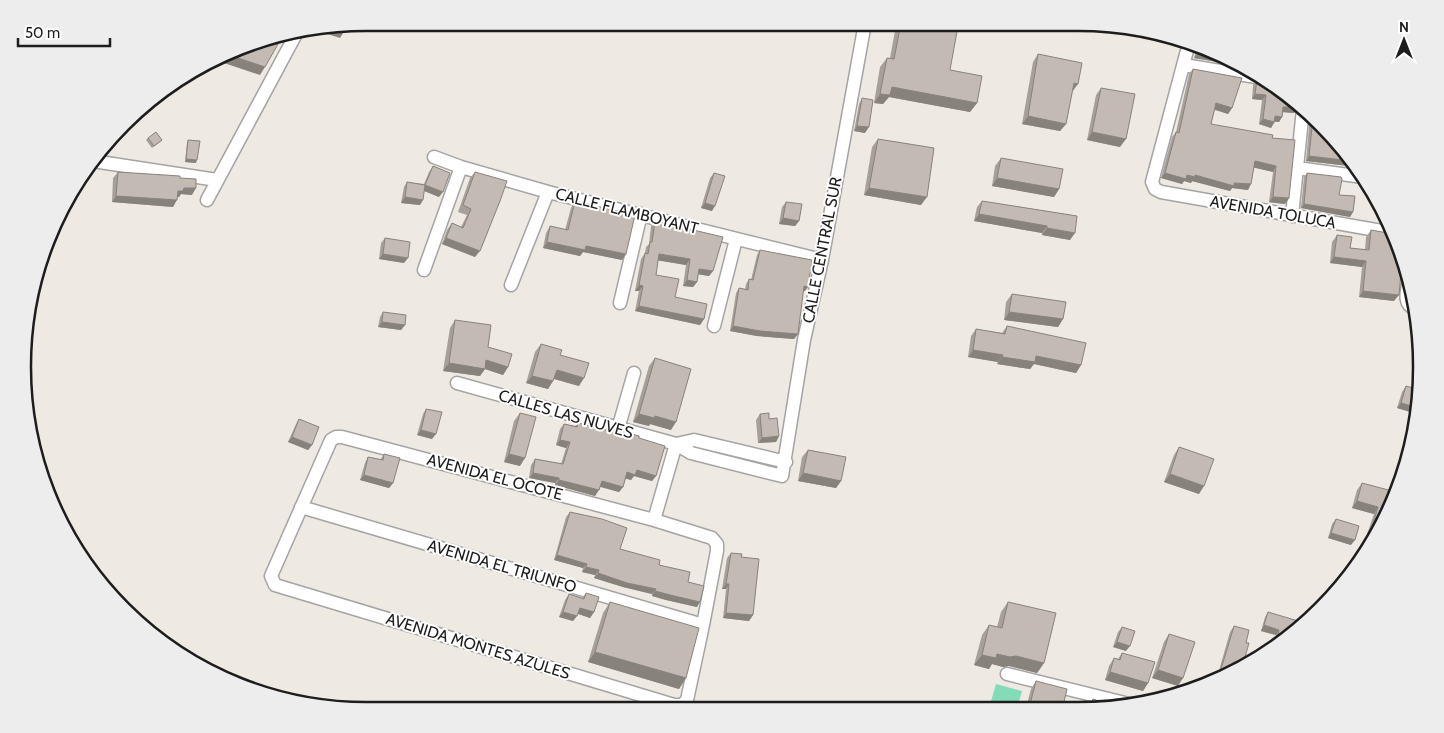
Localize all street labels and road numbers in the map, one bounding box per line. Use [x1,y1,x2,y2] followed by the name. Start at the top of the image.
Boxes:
[799,175,846,325] street label: CALLE CENTRAL SUR
[554,184,701,238] street label: CALLE FLAMBOYANT
[1209,192,1338,232] street label: AVENIDA TOLUCA
[496,386,636,442] street label: CALLES LAS NUVES
[425,450,565,504] street label: AVENIDA EL OCOTE
[425,536,579,596] street label: AVENIDA EL TRIUNFO
[384,609,572,683] street label: AVENIDA MONTES AZULES

